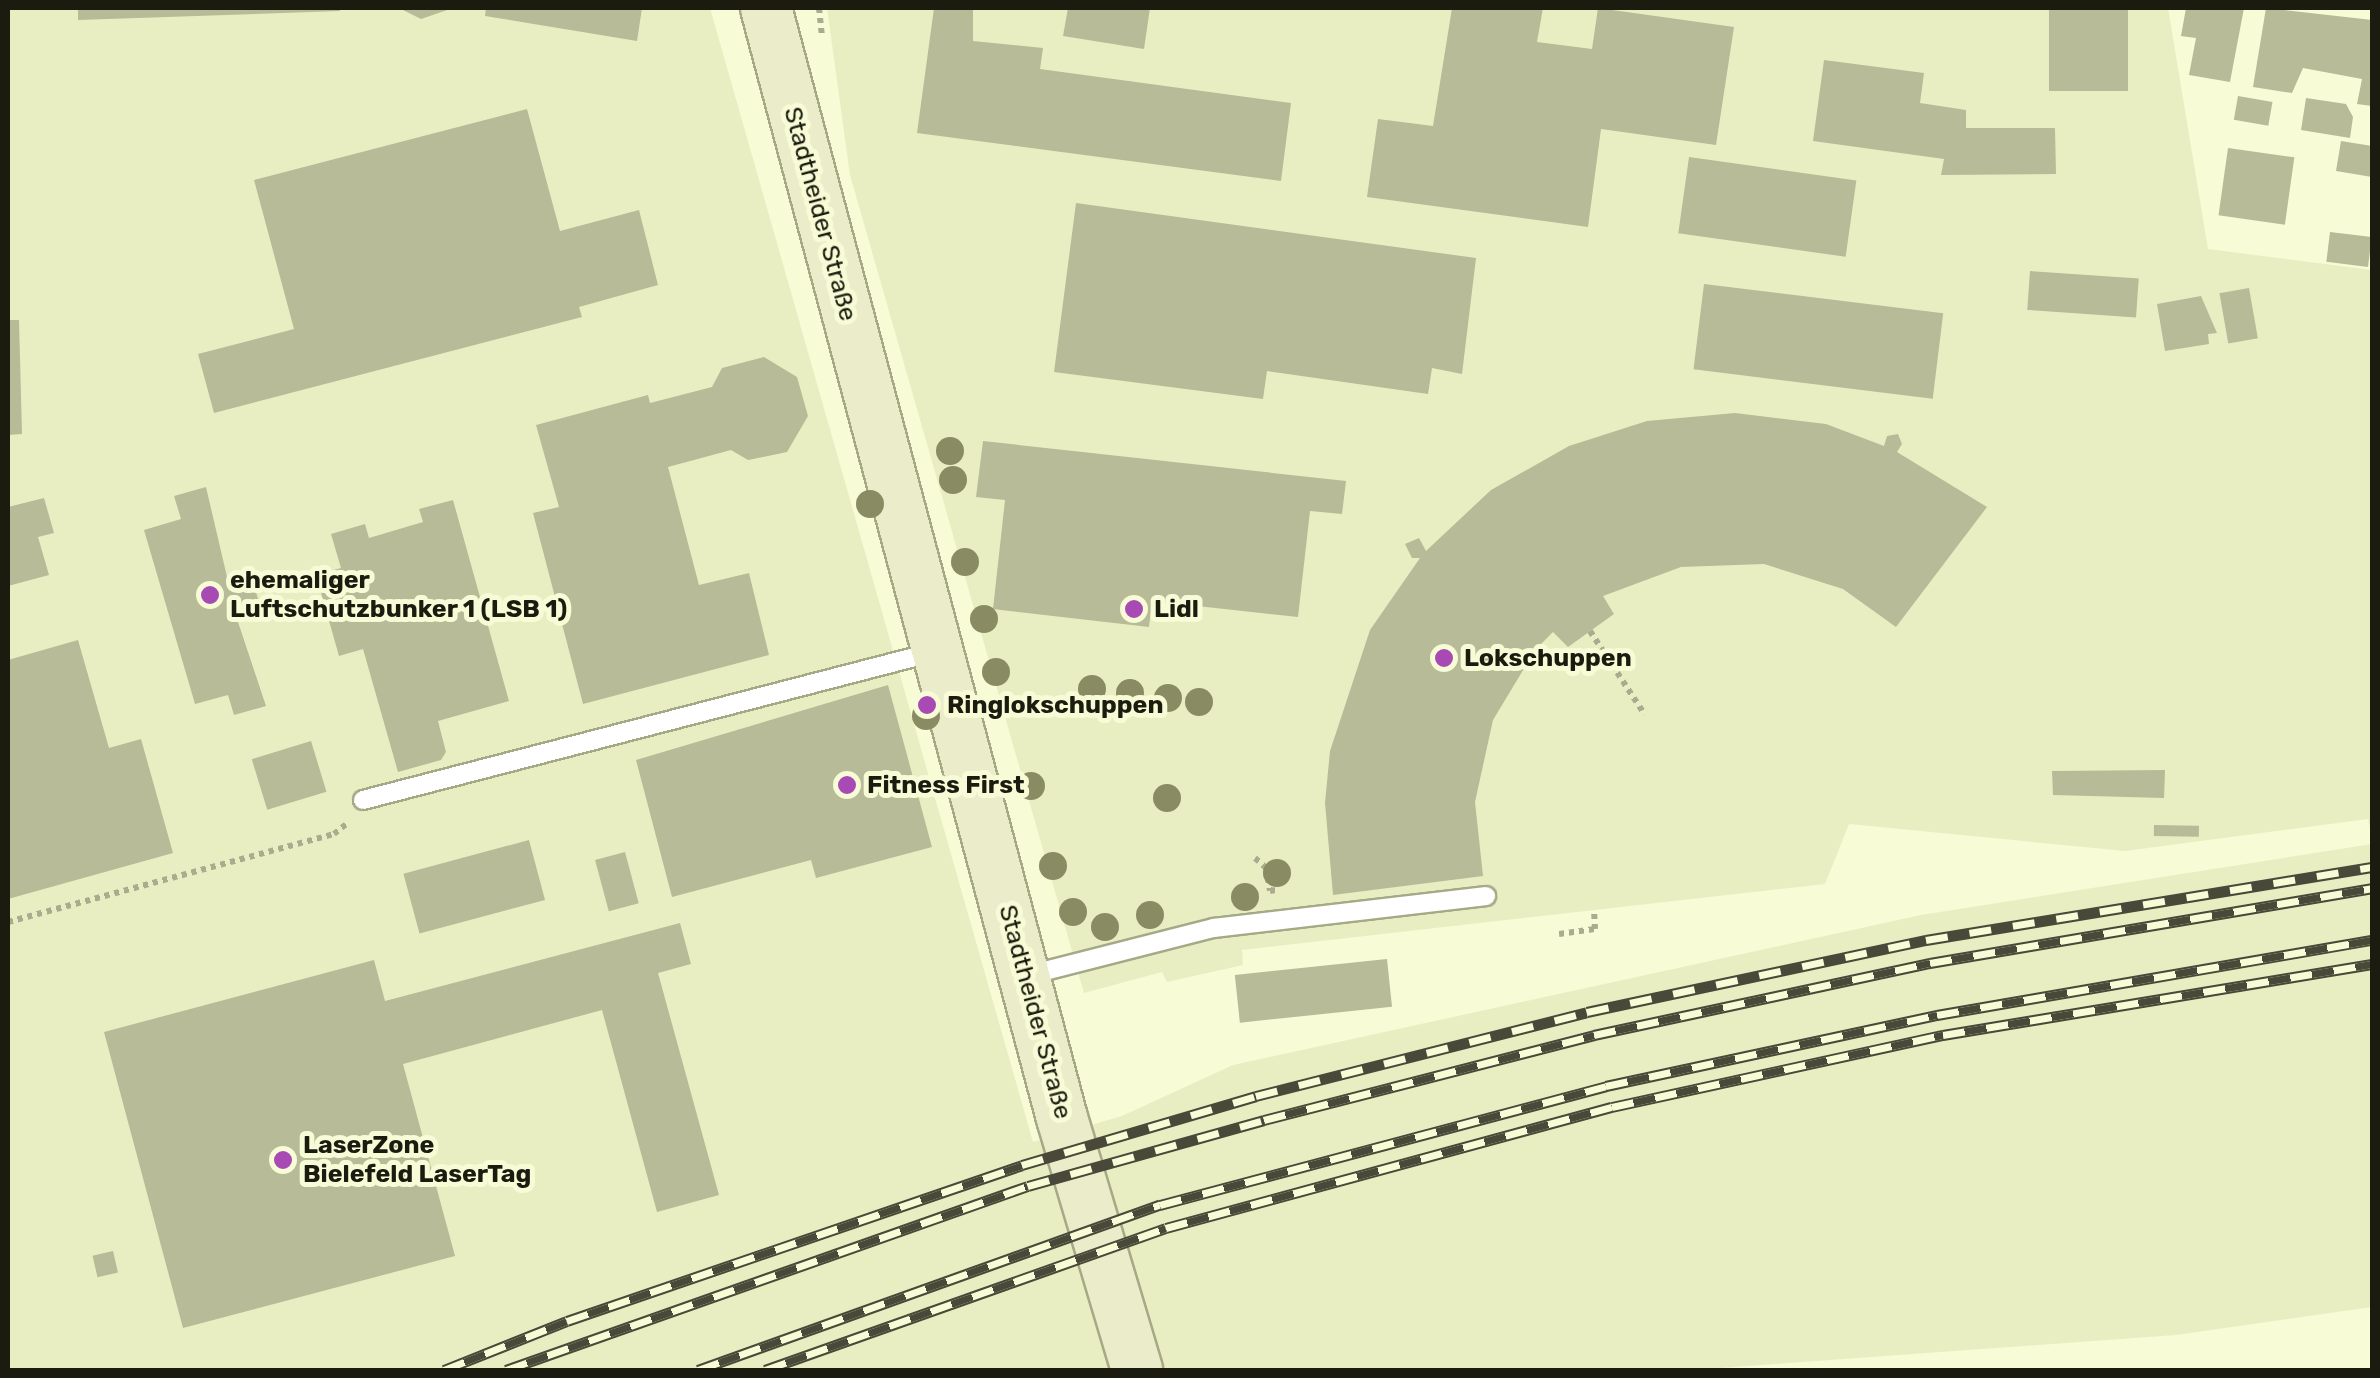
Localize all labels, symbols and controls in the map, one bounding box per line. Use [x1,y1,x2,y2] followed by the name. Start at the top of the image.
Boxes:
[777,104,863,324] street label: Stadtheider Straße
[230,566,568,625] place label: ehemaliger Luftschutzbunker 1 (LSB 1)
[199,584,221,606] marker: ehemaliger Luftschutzbunker 1 (LSB 1)
[1154,594,1199,624] place label: Lidl
[1123,598,1145,620] marker: Lidl
[1464,643,1632,673] place label: Lokschuppen
[1433,647,1455,669] marker: Lokschuppen
[947,690,1163,720] place label: Ringlokschuppen
[916,694,938,716] marker: Ringlokschuppen
[867,770,1025,800] place label: Fitness First
[836,774,858,796] marker: Fitness First
[992,902,1078,1122] street label: Stadtheider Straße
[303,1131,531,1190] place label: LaserZone Bielefeld LaserTag
[272,1149,294,1171] marker: LaserZone Bielefeld LaserTag

